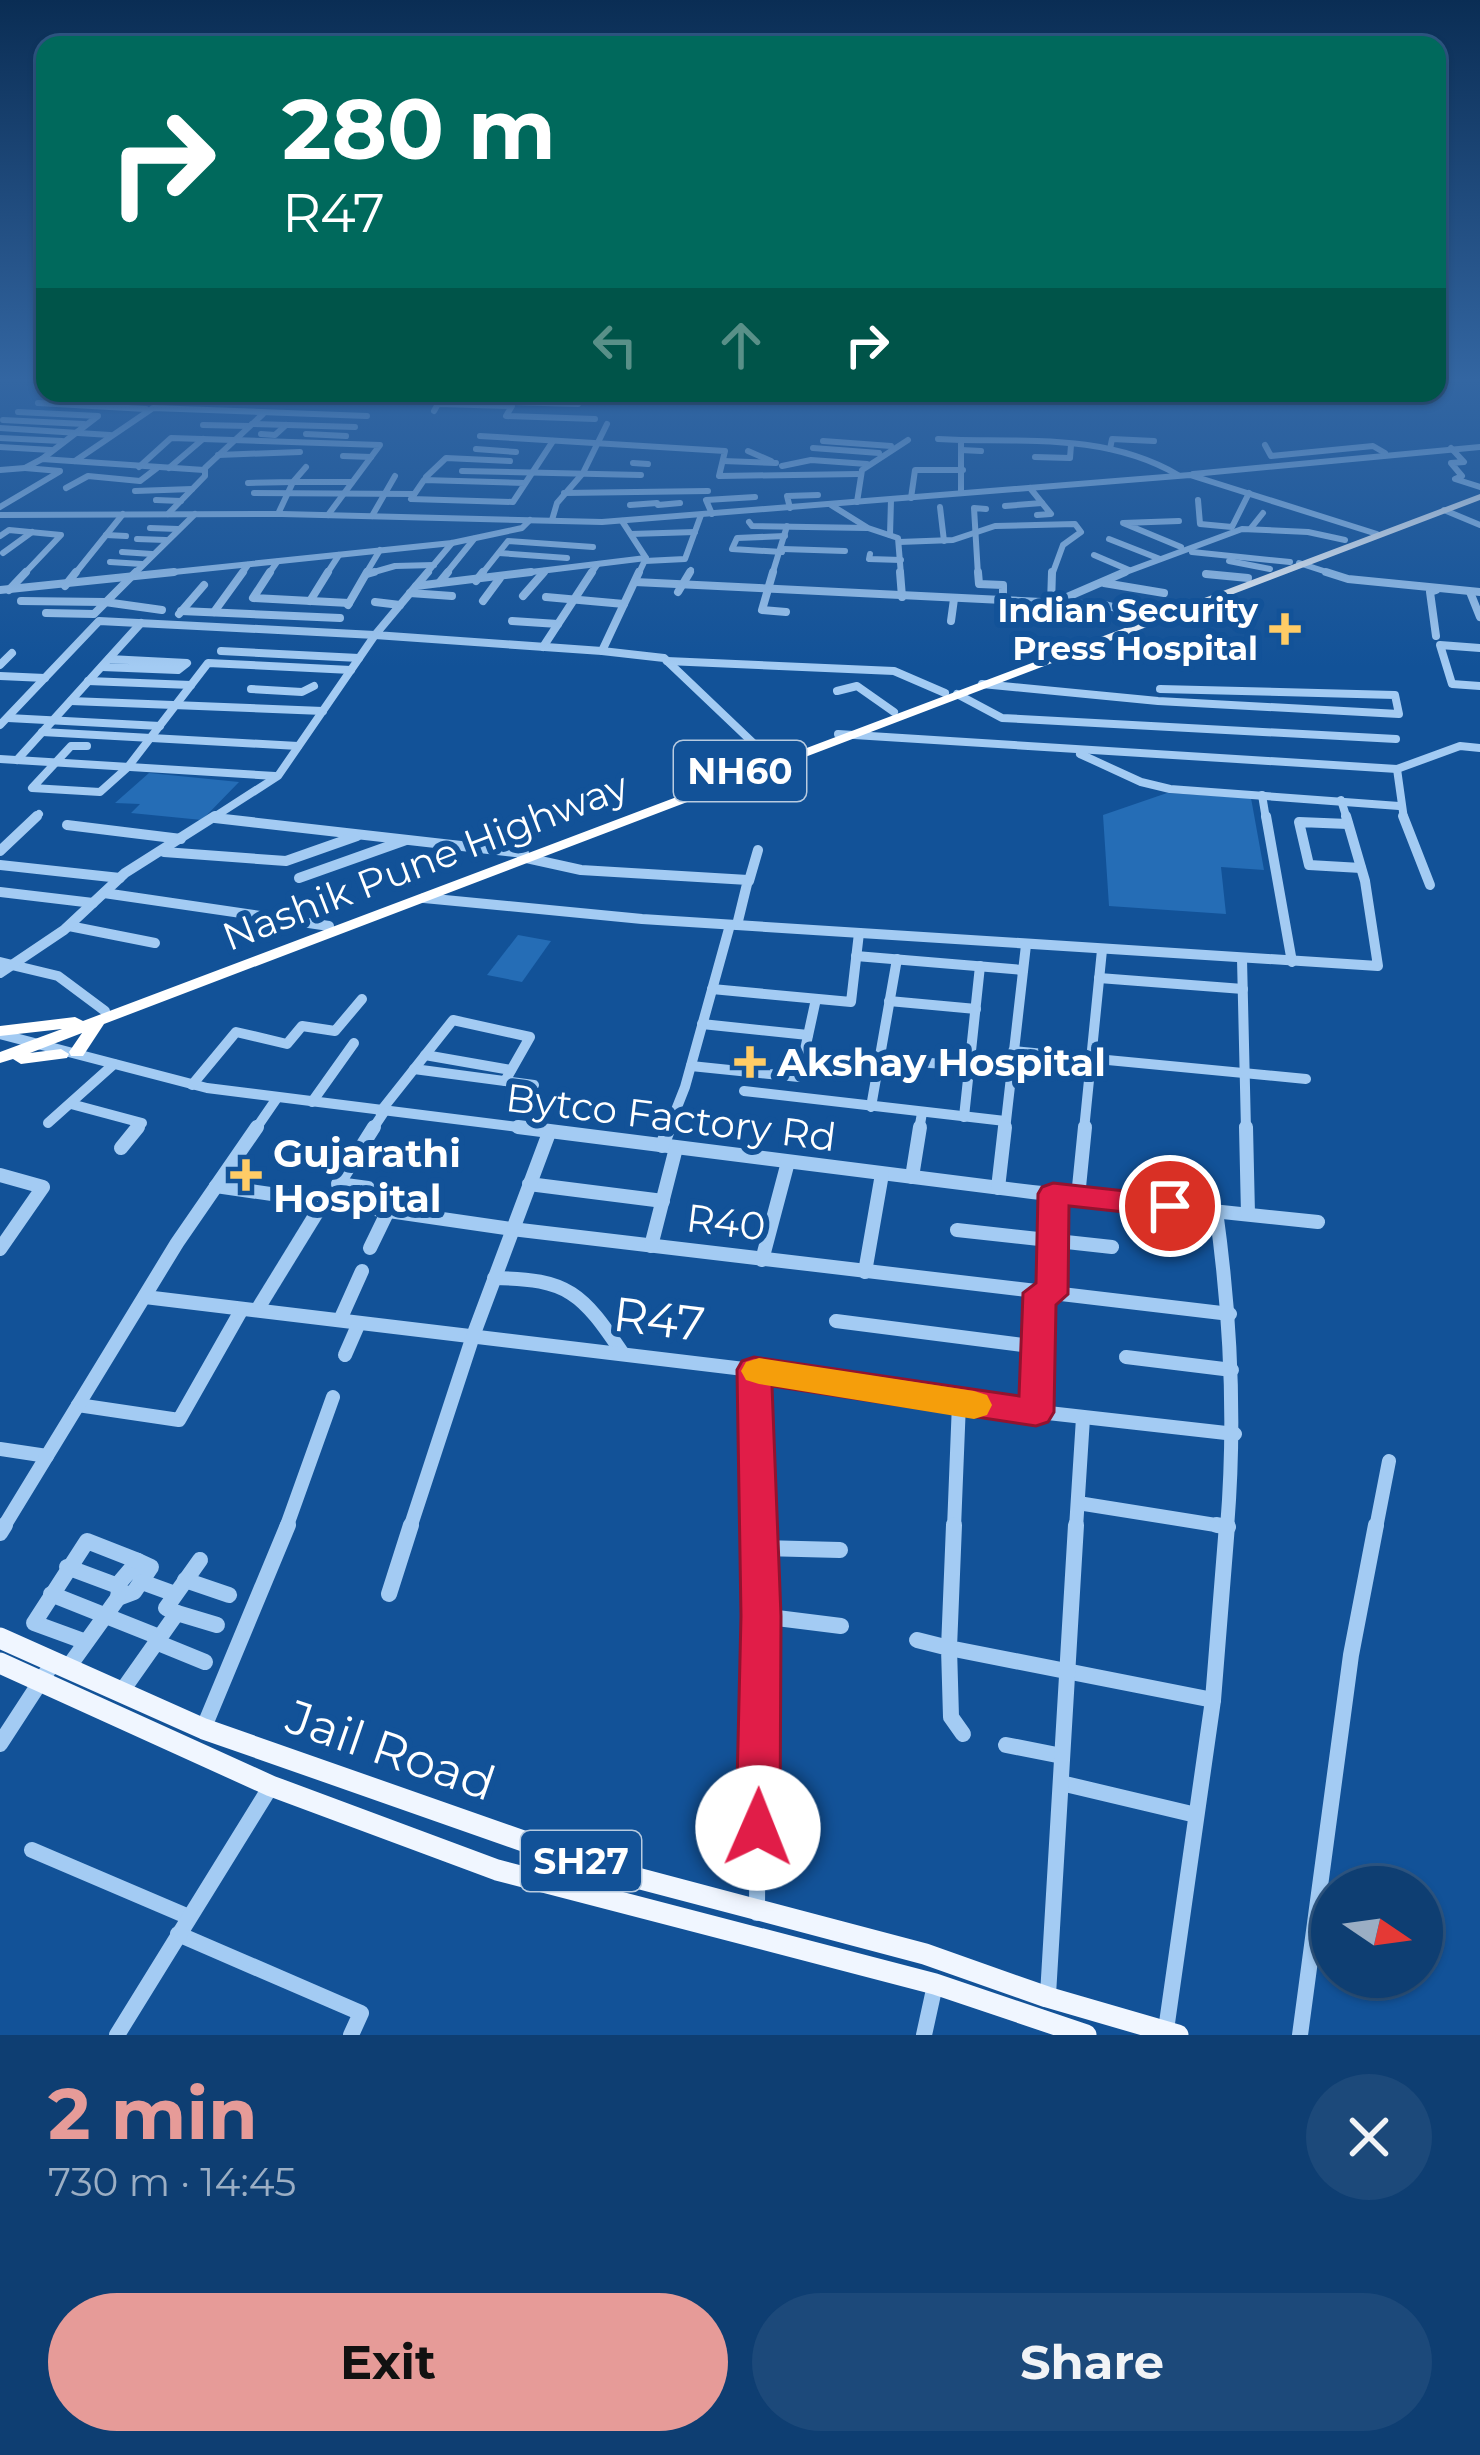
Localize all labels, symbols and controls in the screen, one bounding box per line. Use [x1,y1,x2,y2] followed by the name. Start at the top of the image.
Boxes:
[282,78,556,180] text: 280 m
[84,84,240,240] icon: right
[282,180,385,246] text: R47
[582,312,648,378] icon: left
[708,312,774,378] icon: ahead
[834,312,900,378] icon: right
[998,590,1258,668] place label: Indian Security Press Hospital
[1269,613,1301,645] marker: Indian Security Press Hospital
[674,741,806,801] road number: NH60
[216,761,635,961] street label: Nashik Pune Highway
[776,1038,1106,1086] place label: Akshay Hospital
[734,1046,766,1078] marker: Akshay Hospital
[503,1073,839,1161] street label: Bytco Factory Rd
[273,1129,461,1222] place label: Gujarathi Hospital
[1119,1155,1221,1257] pin
[230,1159,262,1191] marker: Gujarathi Hospital
[1137,1173,1203,1239] icon: arrive
[684,1193,768,1251] street label: R40
[610,1285,708,1353] street label: R47
[278,1687,503,1813] street label: Jail Road
[695,1765,821,1891] position arrow
[521,1831,641,1891] road number: SH27
[1311,1866,1443,1998] north arrow
[1311,1866,1443,1998] map controls
[48,2069,258,2157] text: 2 min
[1306,2074,1432,2200] button: close
[48,2158,296,2206] text: 730 m · 14:45
[48,2293,728,2431] button: Exit
[752,2293,1432,2431] button: Share

